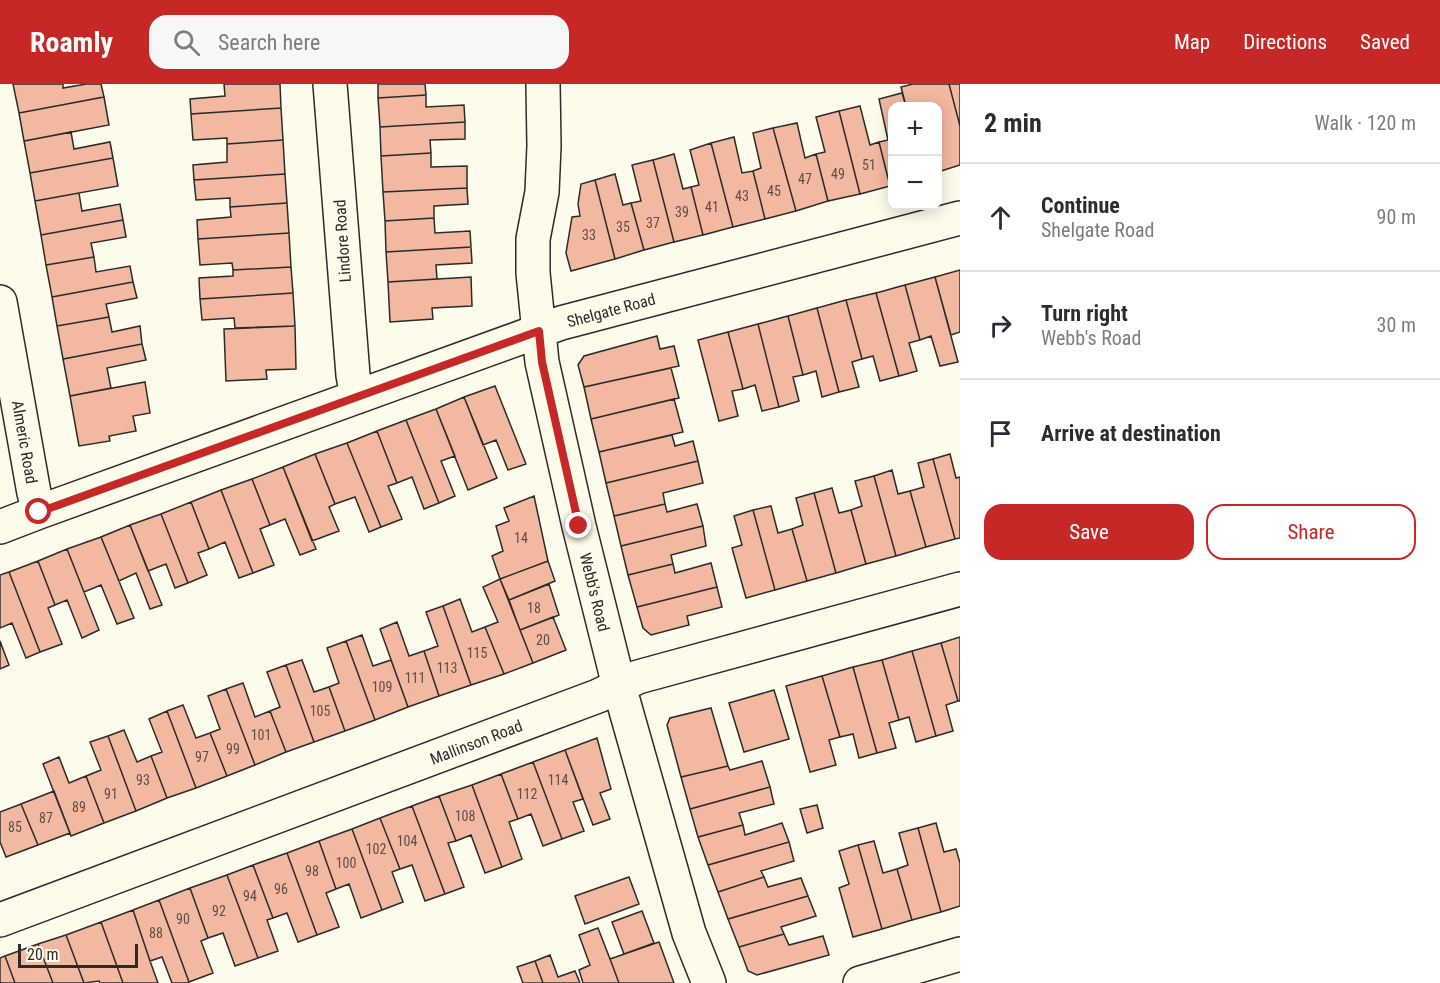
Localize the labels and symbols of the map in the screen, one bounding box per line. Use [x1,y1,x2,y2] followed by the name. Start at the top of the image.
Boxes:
[862,157,876,173] house number: 51
[831,166,845,182] house number: 49
[798,171,812,187] house number: 47
[767,183,781,199] house number: 45
[735,188,749,204] house number: 43
[330,199,355,283] street label: Lindore Road
[705,199,719,215] house number: 41
[675,204,689,220] house number: 39
[646,215,660,231] house number: 37
[616,219,630,235] house number: 35
[582,227,596,243] house number: 33
[565,290,657,331] street label: Shelgate Road
[8,399,41,485] street label: Almeric Road
[25,498,51,524] route start
[565,512,591,538] route end
[514,530,528,546] house number: 14
[576,551,613,633] street label: Webb's Road
[527,600,541,616] house number: 18
[536,632,550,648] house number: 20
[467,645,487,661] house number: 115
[437,660,457,676] house number: 113
[405,670,425,686] house number: 111
[372,679,392,695] house number: 109
[310,703,330,719] house number: 105
[427,716,525,769] street label: Mallinson Road
[251,727,271,743] house number: 101
[226,741,240,757] house number: 99
[195,749,209,765] house number: 97
[136,772,150,788] house number: 93
[548,772,568,788] house number: 114
[104,786,118,802] house number: 91
[517,786,537,802] house number: 112
[72,799,86,815] house number: 89
[455,808,475,824] house number: 108
[39,810,53,826] house number: 87
[8,819,22,835] house number: 85
[397,833,417,849] house number: 104
[366,841,386,857] house number: 102
[336,855,356,871] house number: 100
[305,863,319,879] house number: 98
[274,881,288,897] house number: 96
[243,888,257,904] house number: 94
[212,903,226,919] house number: 92
[176,911,190,927] house number: 90
[149,925,163,941] house number: 88
[18,941,138,968] scale bar

